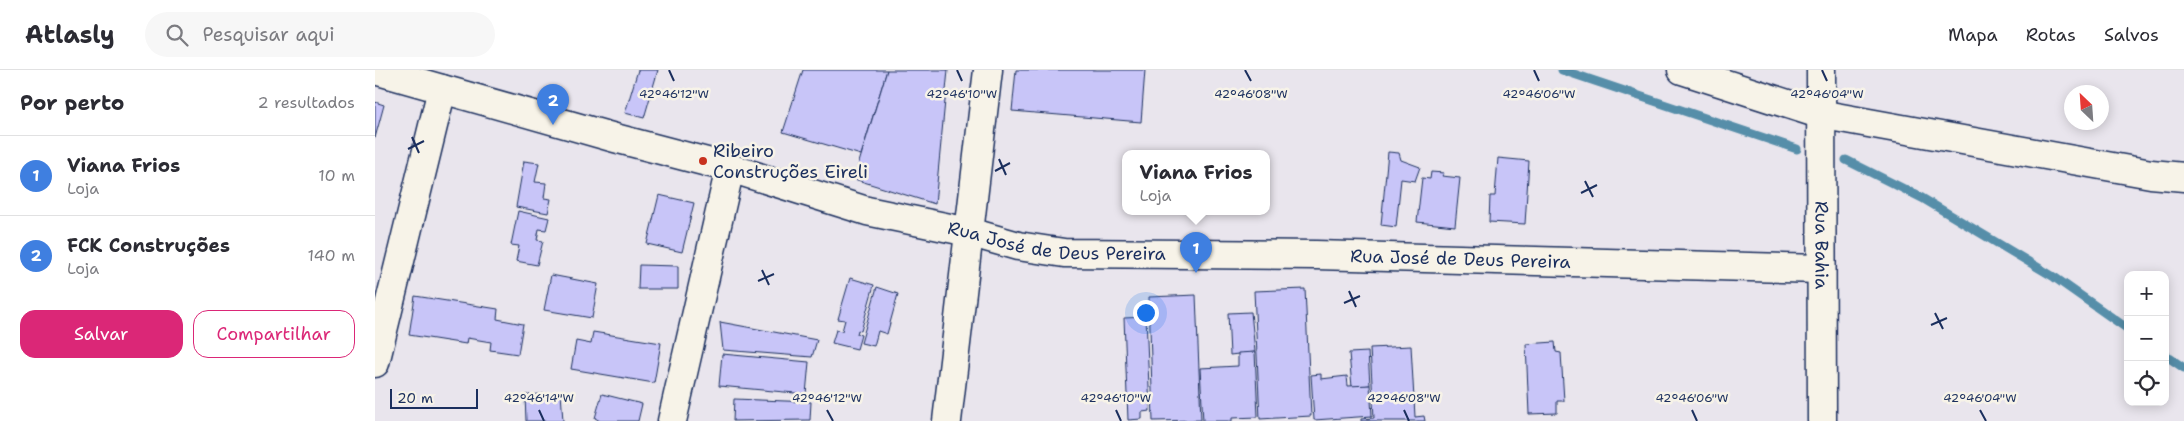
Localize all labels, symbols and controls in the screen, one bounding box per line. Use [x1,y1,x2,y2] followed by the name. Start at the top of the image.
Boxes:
[145,12,495,57] search box
[25,19,115,51] text: Atlasly
[163,21,191,49] icon: search
[203,22,335,47] text: Pesquisar aqui
[1948,23,1998,47] text: Mapa
[2026,23,2076,47] text: Rotas
[2104,23,2159,47] text: Salvos
[537,84,569,125] pin: 2
[2064,85,2109,130] north arrow
[639,86,709,102] text: 42°46'12"W
[927,86,997,102] text: 42°46'10"W
[1214,86,1288,102] text: 42°46'08"W
[1502,86,1576,102] text: 42°46'06"W
[1790,86,1864,102] text: 42°46'04"W
[20,89,124,117] text: Por perto
[257,92,355,113] text: 2 resultados
[713,139,868,184] place label: Ribeiro Construções Eireli
[1122,150,1270,215] popup
[67,153,180,178] text: Viana Frios
[697,155,709,167] marker: Ribeiro Construções Eireli
[1139,160,1253,185] text: Viana Frios
[32,165,40,186] text: 1
[318,165,355,186] text: 10 m
[67,178,99,199] text: Loja
[1139,185,1172,206] text: Loja
[1809,201,1834,289] street label: Rua Bahia
[946,216,1166,266] street label: Rua José de Deus Pereira
[1180,232,1212,273] pin: 1
[67,233,230,258] text: FCK Construções
[1350,244,1571,274] street label: Rua José de Deus Pereira
[30,245,42,266] text: 2
[308,245,355,266] text: 140 m
[67,258,99,279] text: Loja
[2124,271,2169,406] map controls
[2124,271,2169,316] button: +
[1133,300,1159,326] your location
[20,310,183,358] button: Salvar
[193,310,355,358] button: Compartilhar
[2124,316,2169,361] button: −
[2124,361,2169,406] button: locate
[390,386,477,409] scale bar
[397,389,433,407] text: 20 m
[504,390,574,406] text: 42°46'14"W
[792,390,862,406] text: 42°46'12"W
[1081,390,1151,406] text: 42°46'10"W
[1367,390,1441,406] text: 42°46'08"W
[1655,390,1729,406] text: 42°46'06"W
[1943,390,2017,406] text: 42°46'04"W

